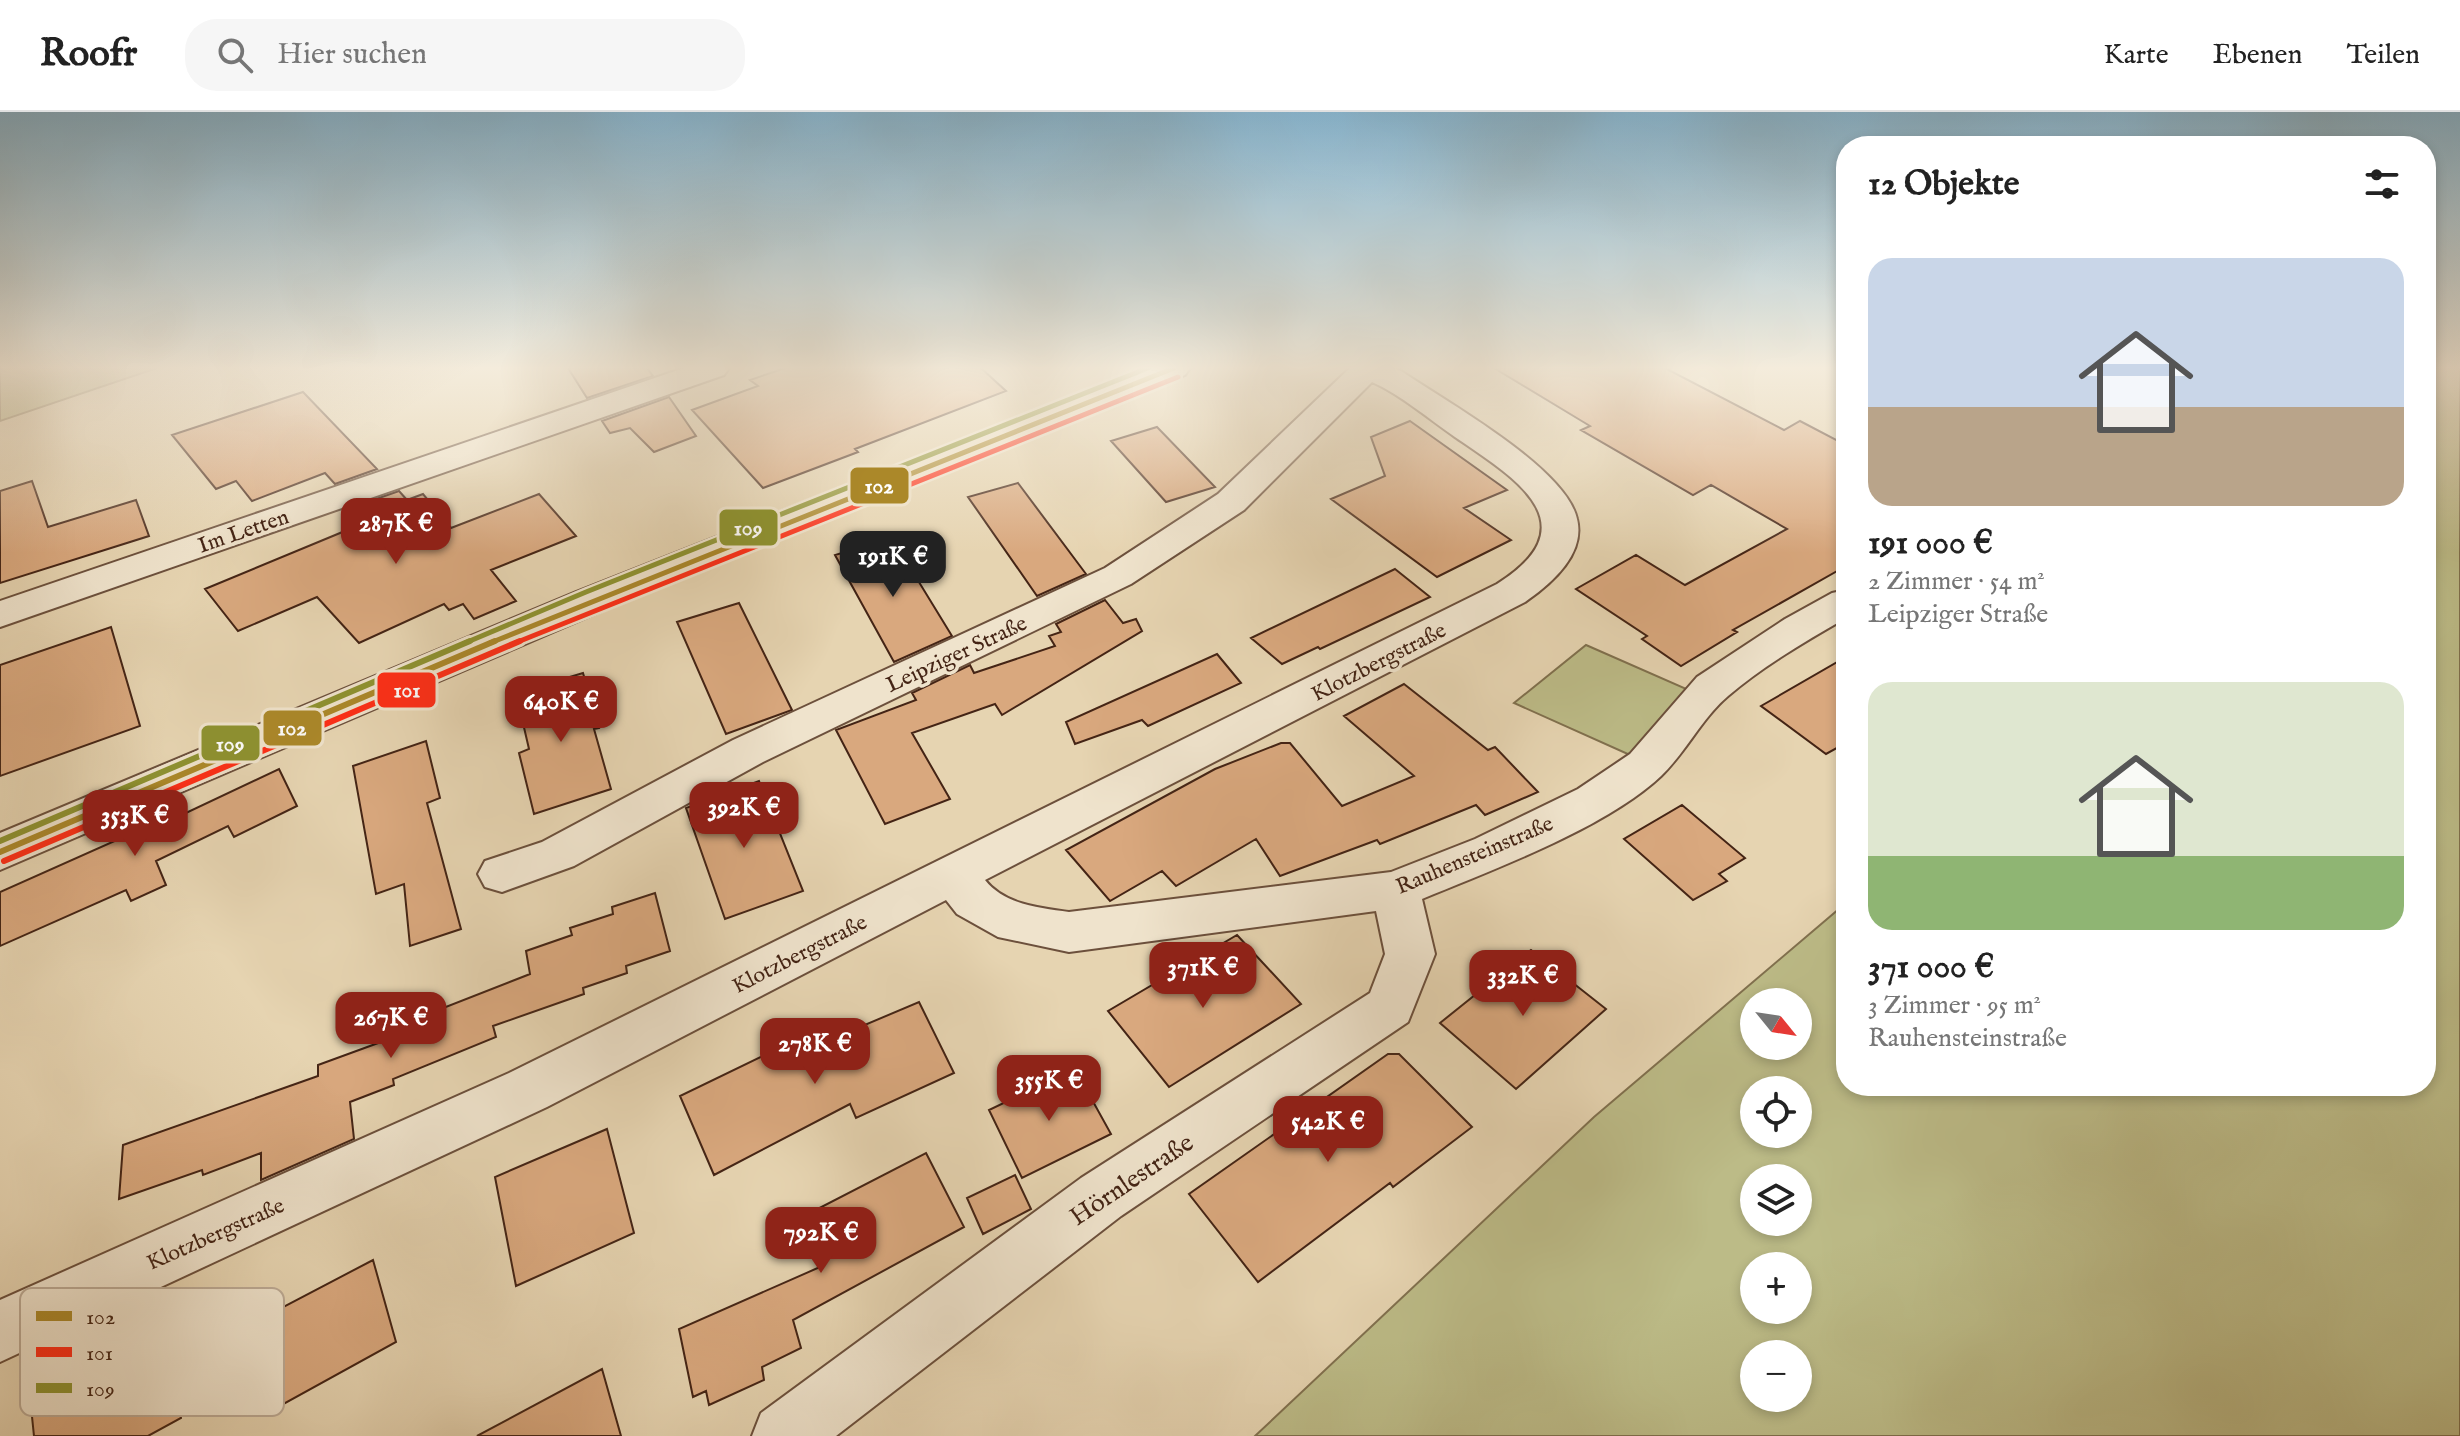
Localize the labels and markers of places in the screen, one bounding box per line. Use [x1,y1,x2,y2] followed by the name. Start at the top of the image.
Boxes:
[331,498,461,566] pin: 287K €
[828,531,958,599] pin: 191K €
[496,676,626,744] pin: 640K €
[679,782,809,850] pin: 392K €
[70,790,200,858] pin: 353K €
[1138,942,1268,1010] pin: 371K €
[1458,950,1588,1018] pin: 332K €
[326,992,456,1060] pin: 267K €
[750,1018,880,1086] pin: 278K €
[984,1055,1114,1123] pin: 355K €
[1263,1096,1393,1164] pin: 542K €
[756,1207,886,1275] pin: 792K €

